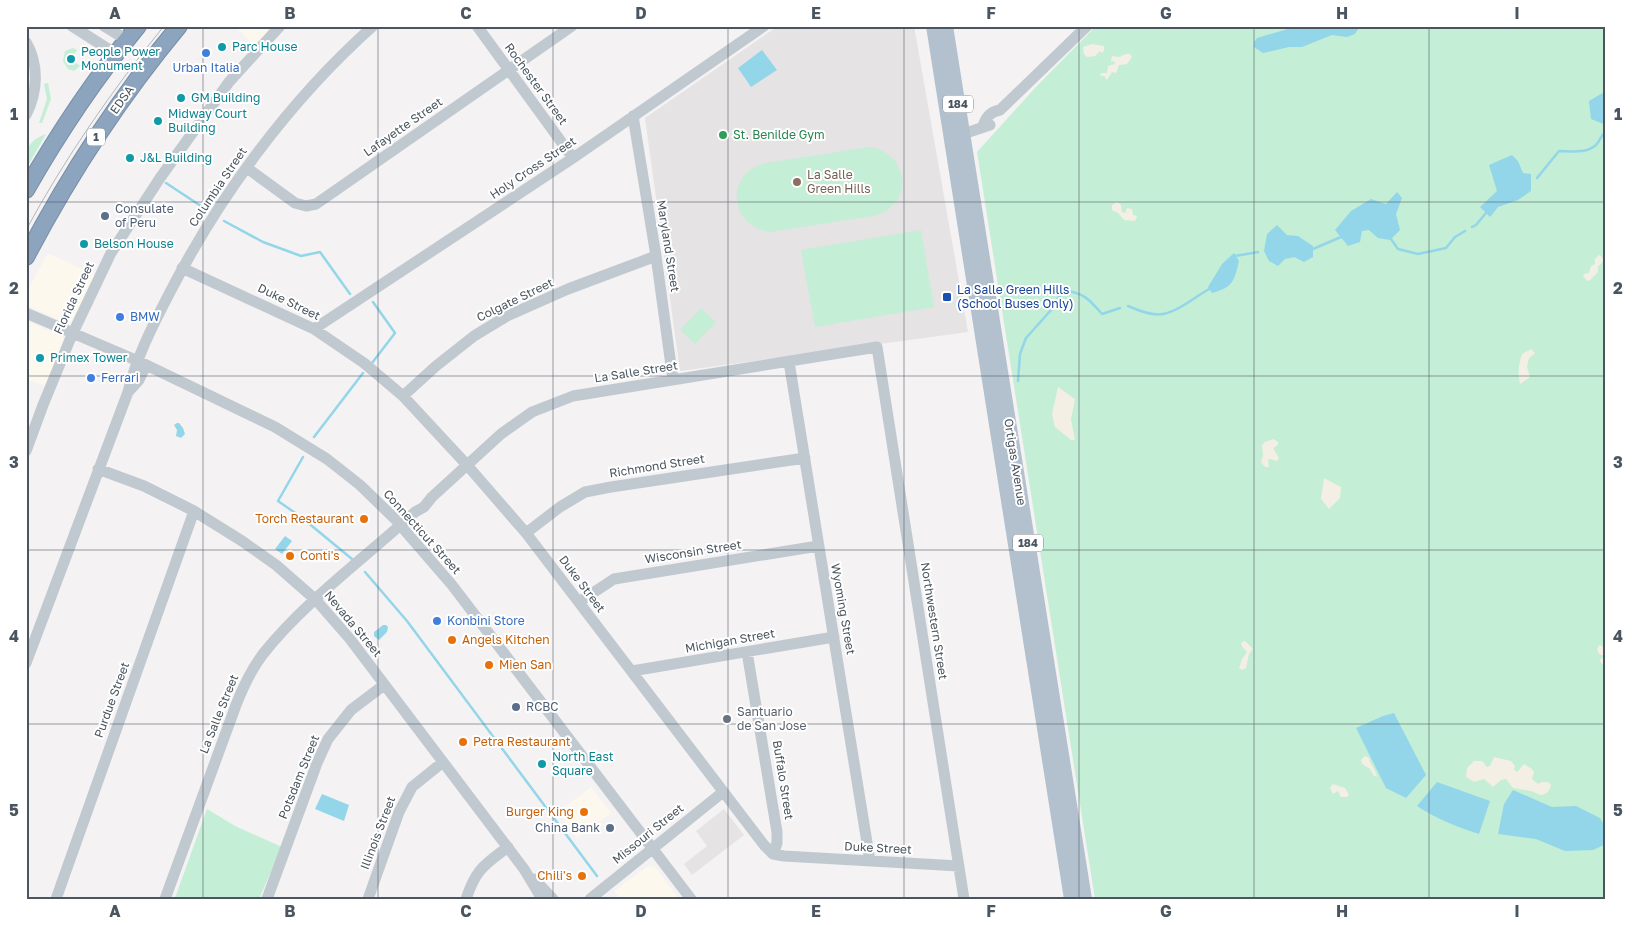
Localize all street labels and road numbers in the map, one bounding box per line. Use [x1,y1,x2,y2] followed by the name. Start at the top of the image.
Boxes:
[502,40,571,128] street label: Rochester Street
[106,83,137,117] street label: EDSA
[360,94,445,159] street label: Lafayette Street
[943,96,973,112] road number: 184
[87,128,105,146] road number: 1
[487,133,579,202] street label: Holy Cross Street
[185,144,250,229] street label: Columbia Street
[654,199,683,293] street label: Maryland Street
[50,259,97,337] street label: Florida Street
[474,274,556,325] street label: Colgate Street
[256,280,323,323] street label: Duke Street
[593,357,679,386] street label: La Salle Street
[1001,417,1030,506] street label: Ortigas Avenue
[608,451,706,480] street label: Richmond Street
[380,486,464,577] street label: Connecticut Street
[1013,534,1043,552] road number: 184
[643,536,743,567] street label: Wisconsin Street
[556,552,609,615] street label: Duke Street
[918,561,951,681] street label: Northwestern Street
[828,562,859,656] street label: Wyoming Street
[321,588,385,660] street label: Nevada Street
[684,625,776,656] street label: Michigan Street
[91,660,132,740] street label: Purdue Street
[196,672,241,756] street label: La Salle Street
[275,732,322,821] street label: Potsdam Street
[770,739,797,821] street label: Buffalo Street
[357,794,398,872] street label: Illinois Street
[609,800,686,867] street label: Missouri Street
[844,838,912,857] street label: Duke Street

